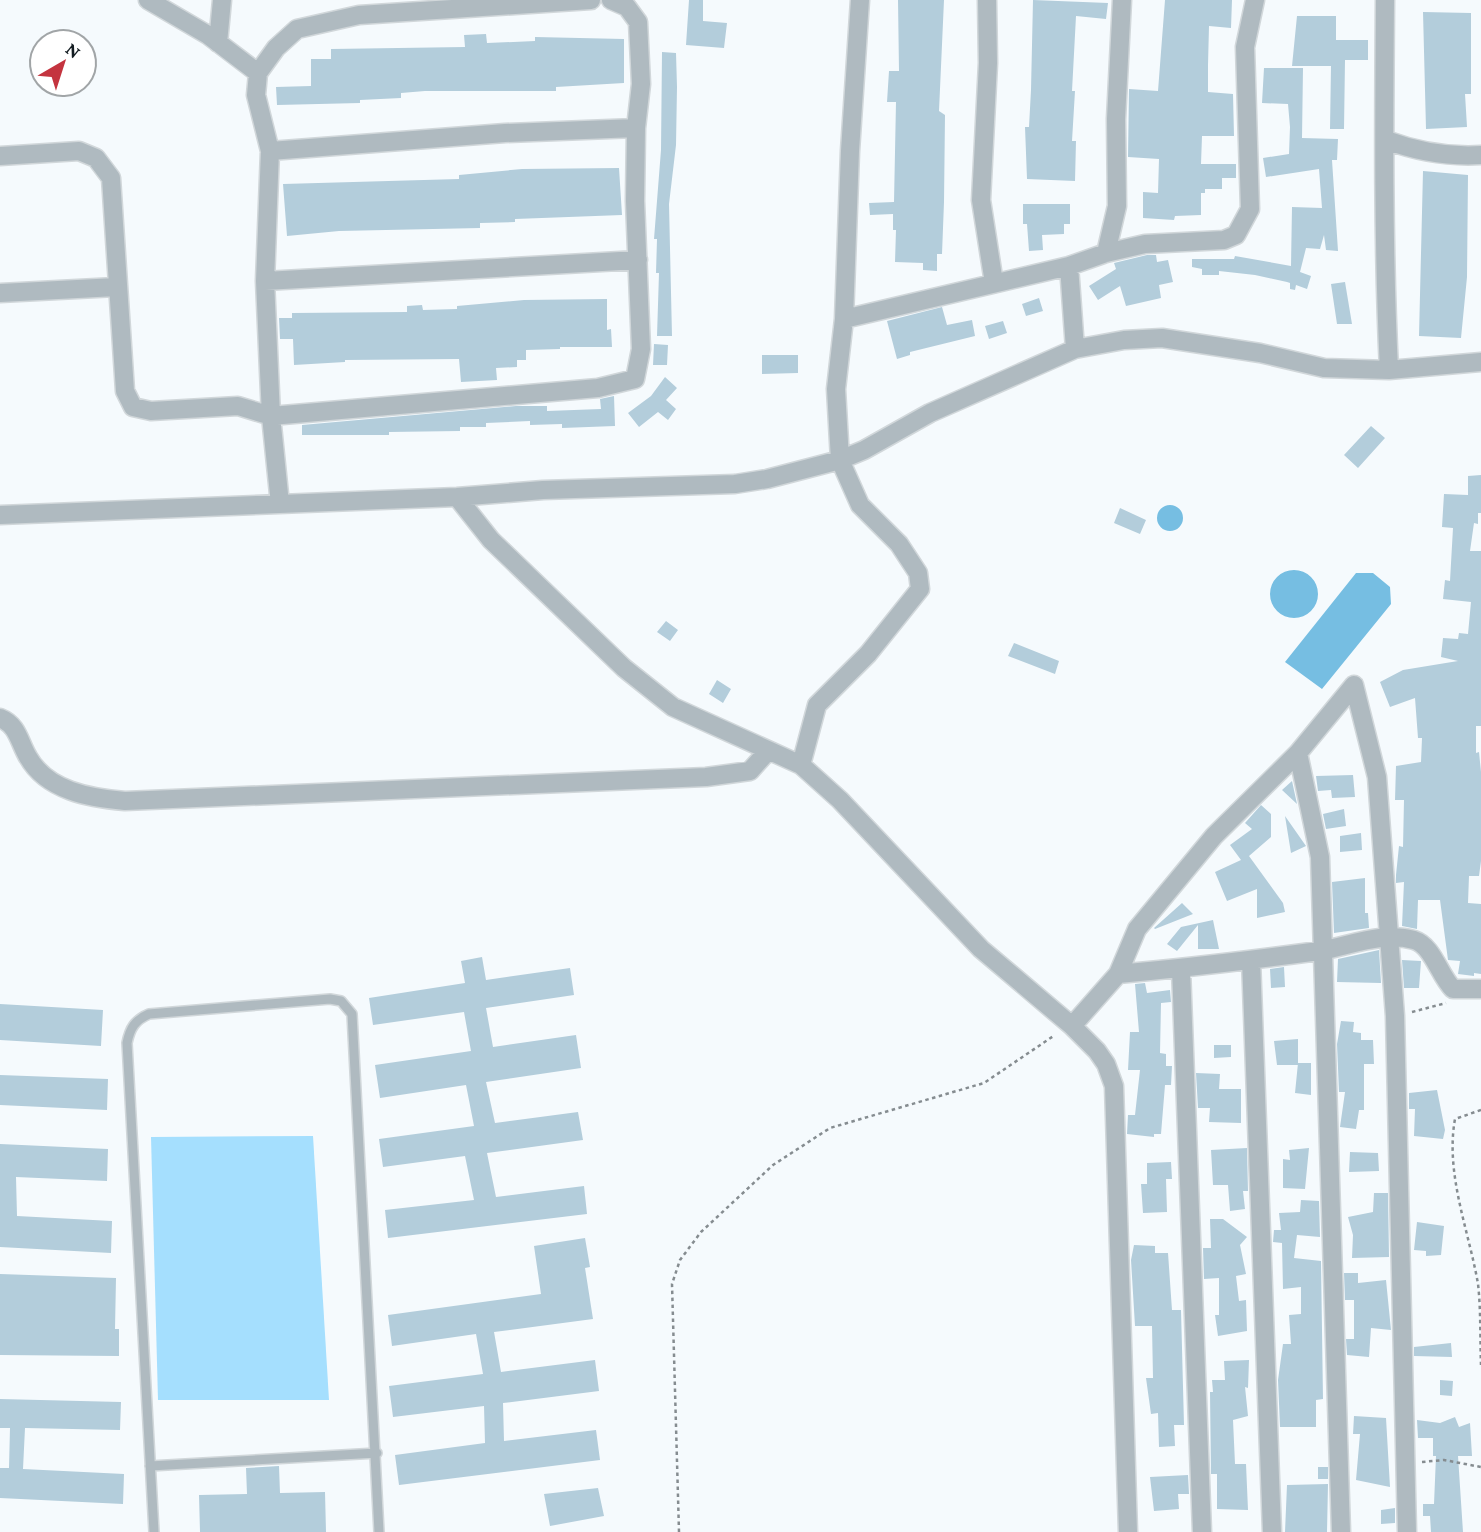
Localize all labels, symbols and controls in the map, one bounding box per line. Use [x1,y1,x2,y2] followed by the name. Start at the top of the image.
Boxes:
[28,28,98,98] north arrow
[62,38,85,62] text: N

